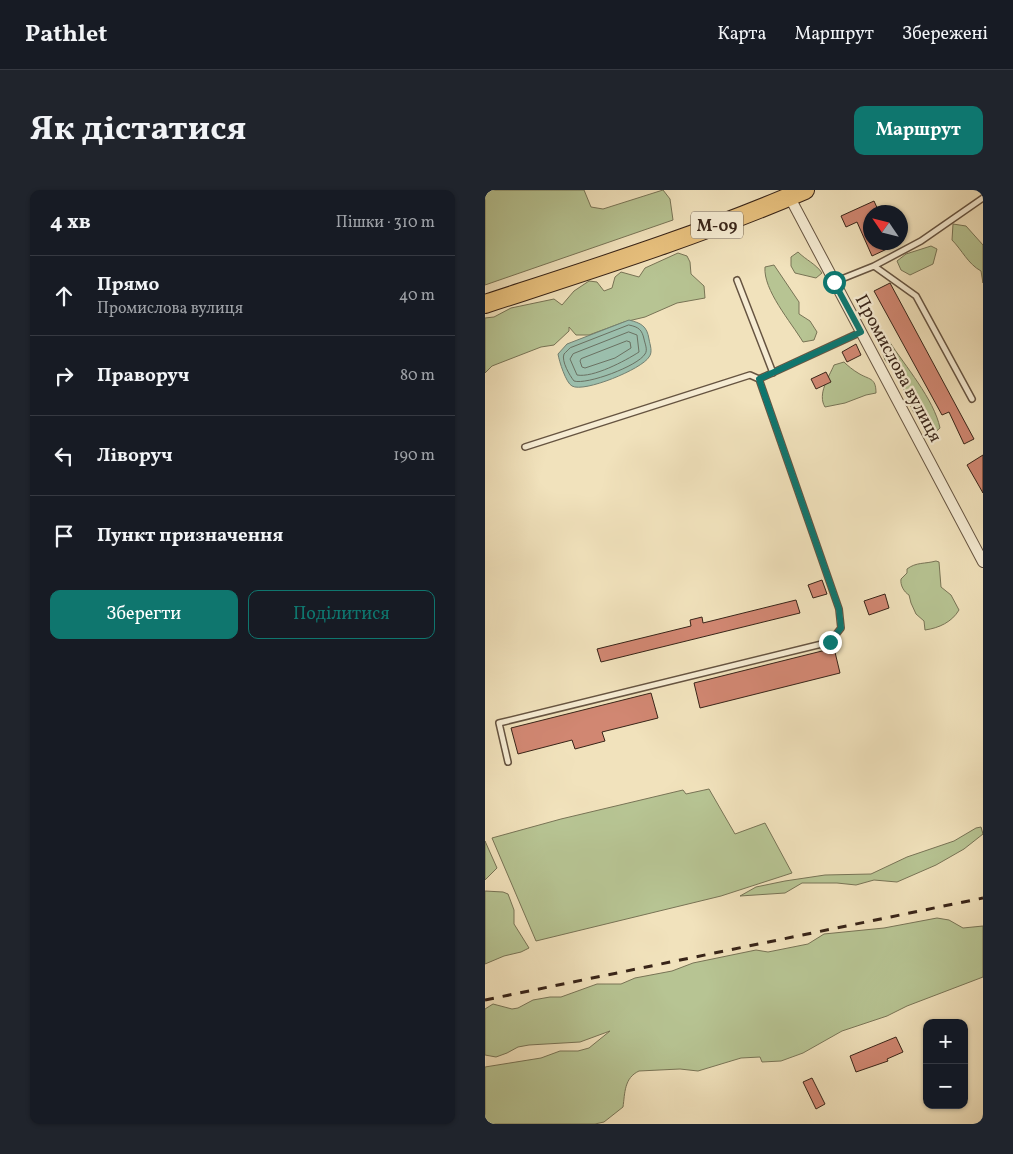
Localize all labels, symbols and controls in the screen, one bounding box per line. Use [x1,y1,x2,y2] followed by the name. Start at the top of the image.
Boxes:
[25,18,107,52] text: Pathlet
[718,22,766,47] text: Карта
[794,22,874,47] text: Маршрут
[902,22,988,47] text: Збережені
[30,106,246,154] text: Як дістатися
[854,106,983,155] button: Маршрут
[863,205,908,250] north arrow
[50,208,91,237] text: 4 хв
[336,212,435,234] text: Пішки · 310 m
[691,212,743,238] road number: М-09
[823,271,846,294] route start
[97,272,159,298] text: Прямо
[50,282,78,310] icon: ahead
[399,285,435,307] text: 40 m
[848,290,947,447] street label: Промислова вулиця
[97,298,243,320] text: Промислова вулиця
[50,362,78,390] icon: right
[97,363,189,389] text: Праворуч
[400,365,435,387] text: 80 m
[50,442,78,470] icon: left
[97,443,172,469] text: Ліворуч
[393,445,435,467] text: 190 m
[50,522,78,550] icon: arrive
[97,523,283,549] text: Пункт призначення
[50,590,238,639] button: Зберегти
[248,590,435,639] button: Поділитися
[819,631,842,654] route end
[923,1019,968,1109] map controls
[923,1019,968,1064] button: +
[923,1064,968,1109] button: −

